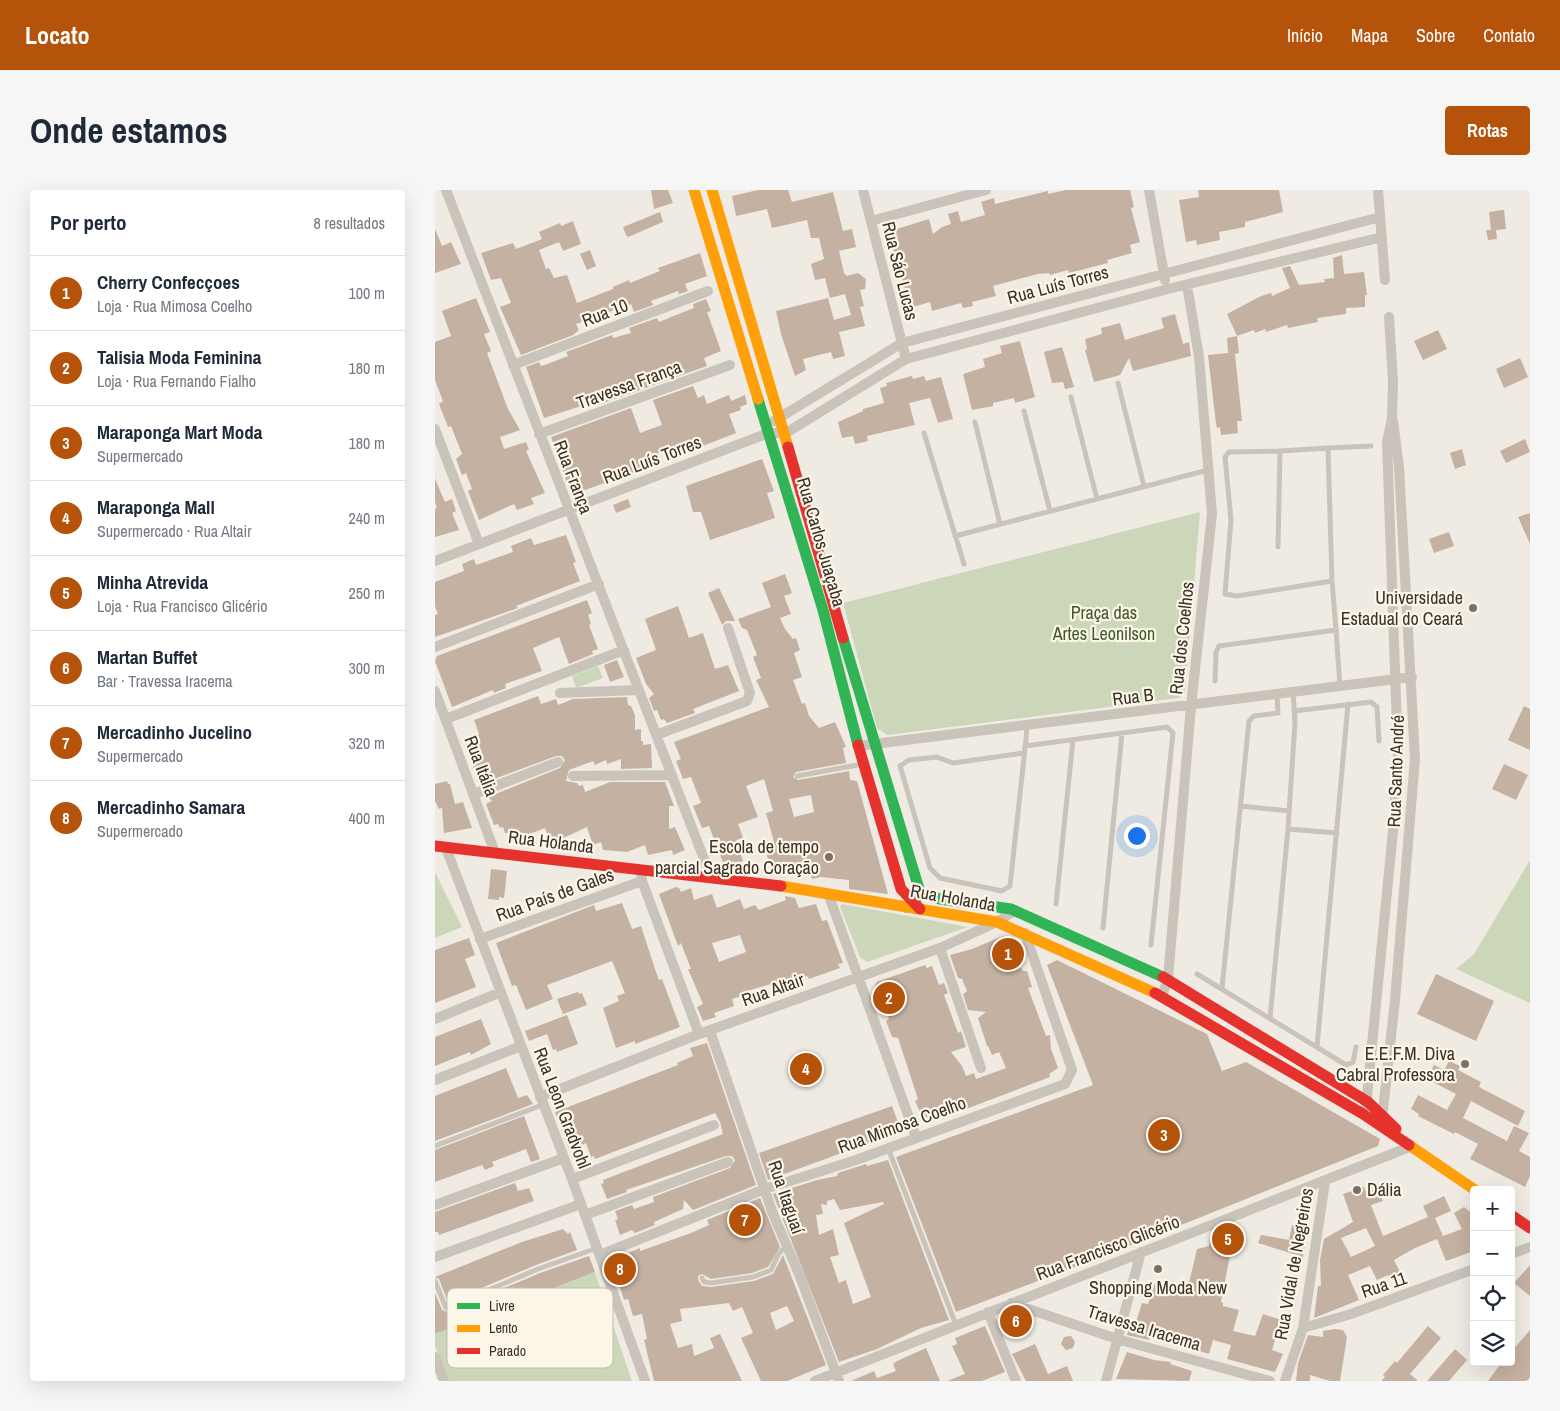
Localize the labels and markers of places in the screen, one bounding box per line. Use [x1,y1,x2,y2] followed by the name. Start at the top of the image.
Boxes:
[1341,585,1463,631] place label: Universidade Estadual do Ceará
[1467,602,1479,614] marker: Universidade Estadual do Ceará
[655,834,819,880] place label: Escola de tempo parcial Sagrado Coração
[823,851,835,863] marker: Escola de tempo parcial Sagrado Coração
[992,935,1024,973] pin: 1
[873,979,905,1017] pin: 2
[1336,1041,1455,1087] place label: E.E.F.M. Diva Cabral Professora
[790,1050,822,1088] pin: 4
[1459,1058,1471,1070] marker: E.E.F.M. Diva Cabral Professora
[1148,1116,1180,1154] pin: 3
[1367,1177,1401,1202] place label: Dália
[1351,1184,1363,1196] marker: Dália
[729,1201,761,1239] pin: 7
[1212,1220,1244,1258] pin: 5
[604,1250,636,1288] pin: 8
[1152,1263,1164,1275] marker: Shopping Moda New
[1089,1275,1227,1300] place label: Shopping Moda New
[1000,1302,1032,1340] pin: 6

